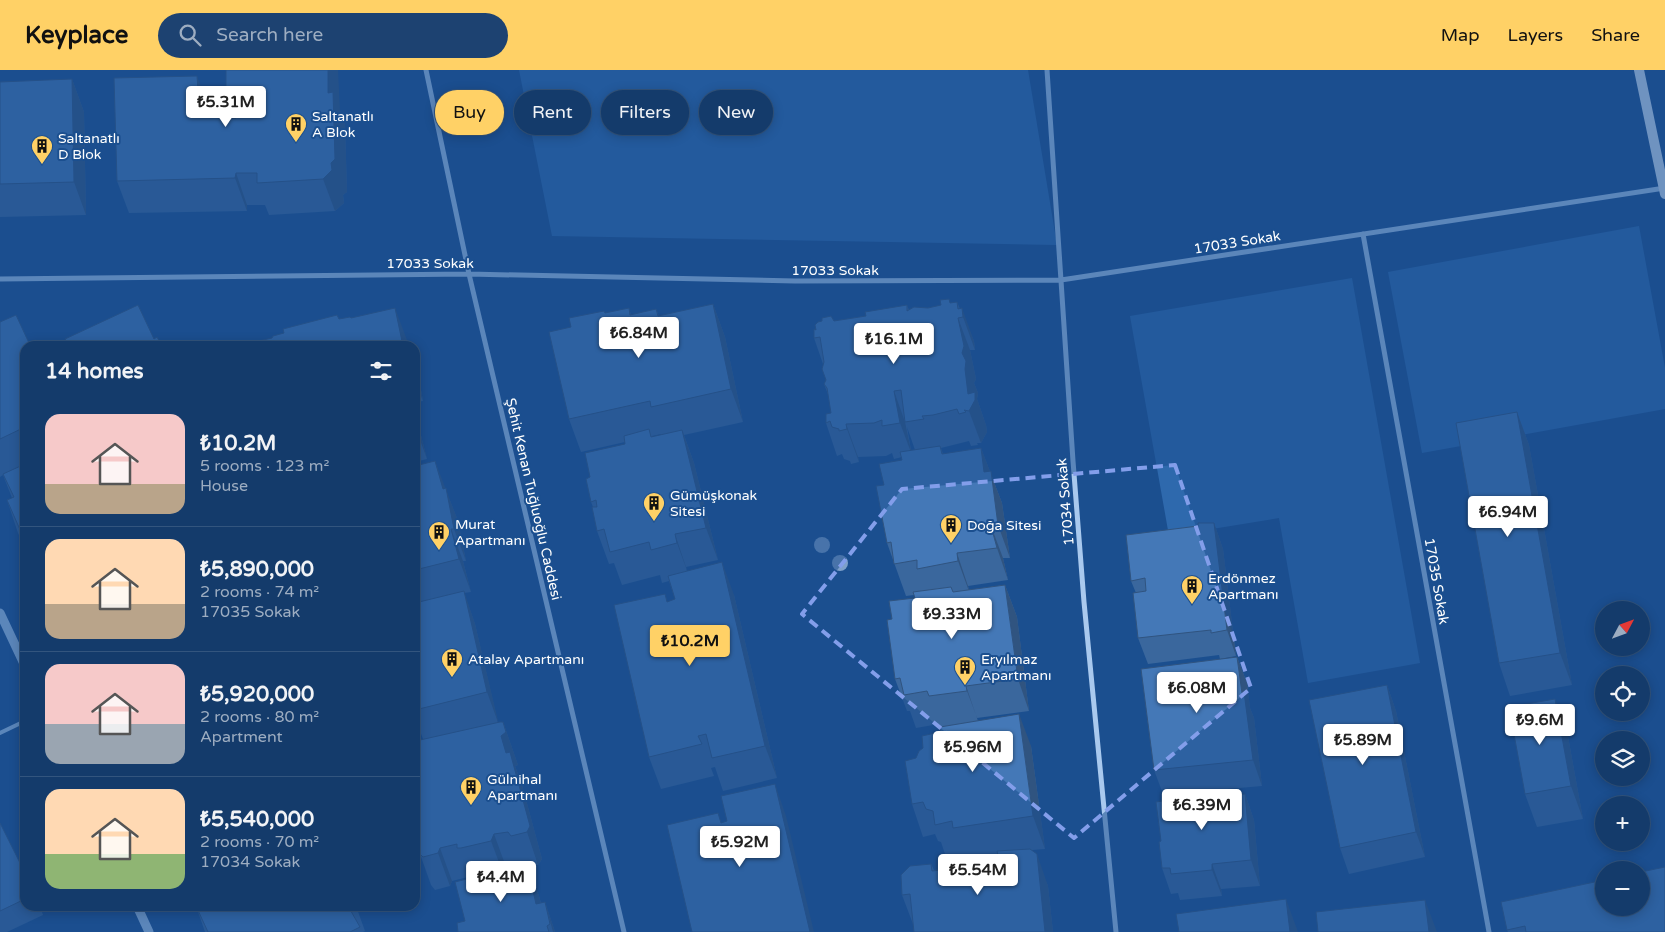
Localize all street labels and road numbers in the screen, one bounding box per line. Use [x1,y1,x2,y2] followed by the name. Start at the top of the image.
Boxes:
[1192,227,1282,258] street label: 17033 Sokak
[386,255,474,272] street label: 17033 Sokak
[791,262,879,279] street label: 17033 Sokak
[502,396,565,602] street label: Şehit Kenan Tuğluoğlu Caddesi
[1053,457,1078,546] street label: 17034 Sokak
[1421,536,1453,626] street label: 17035 Sokak

